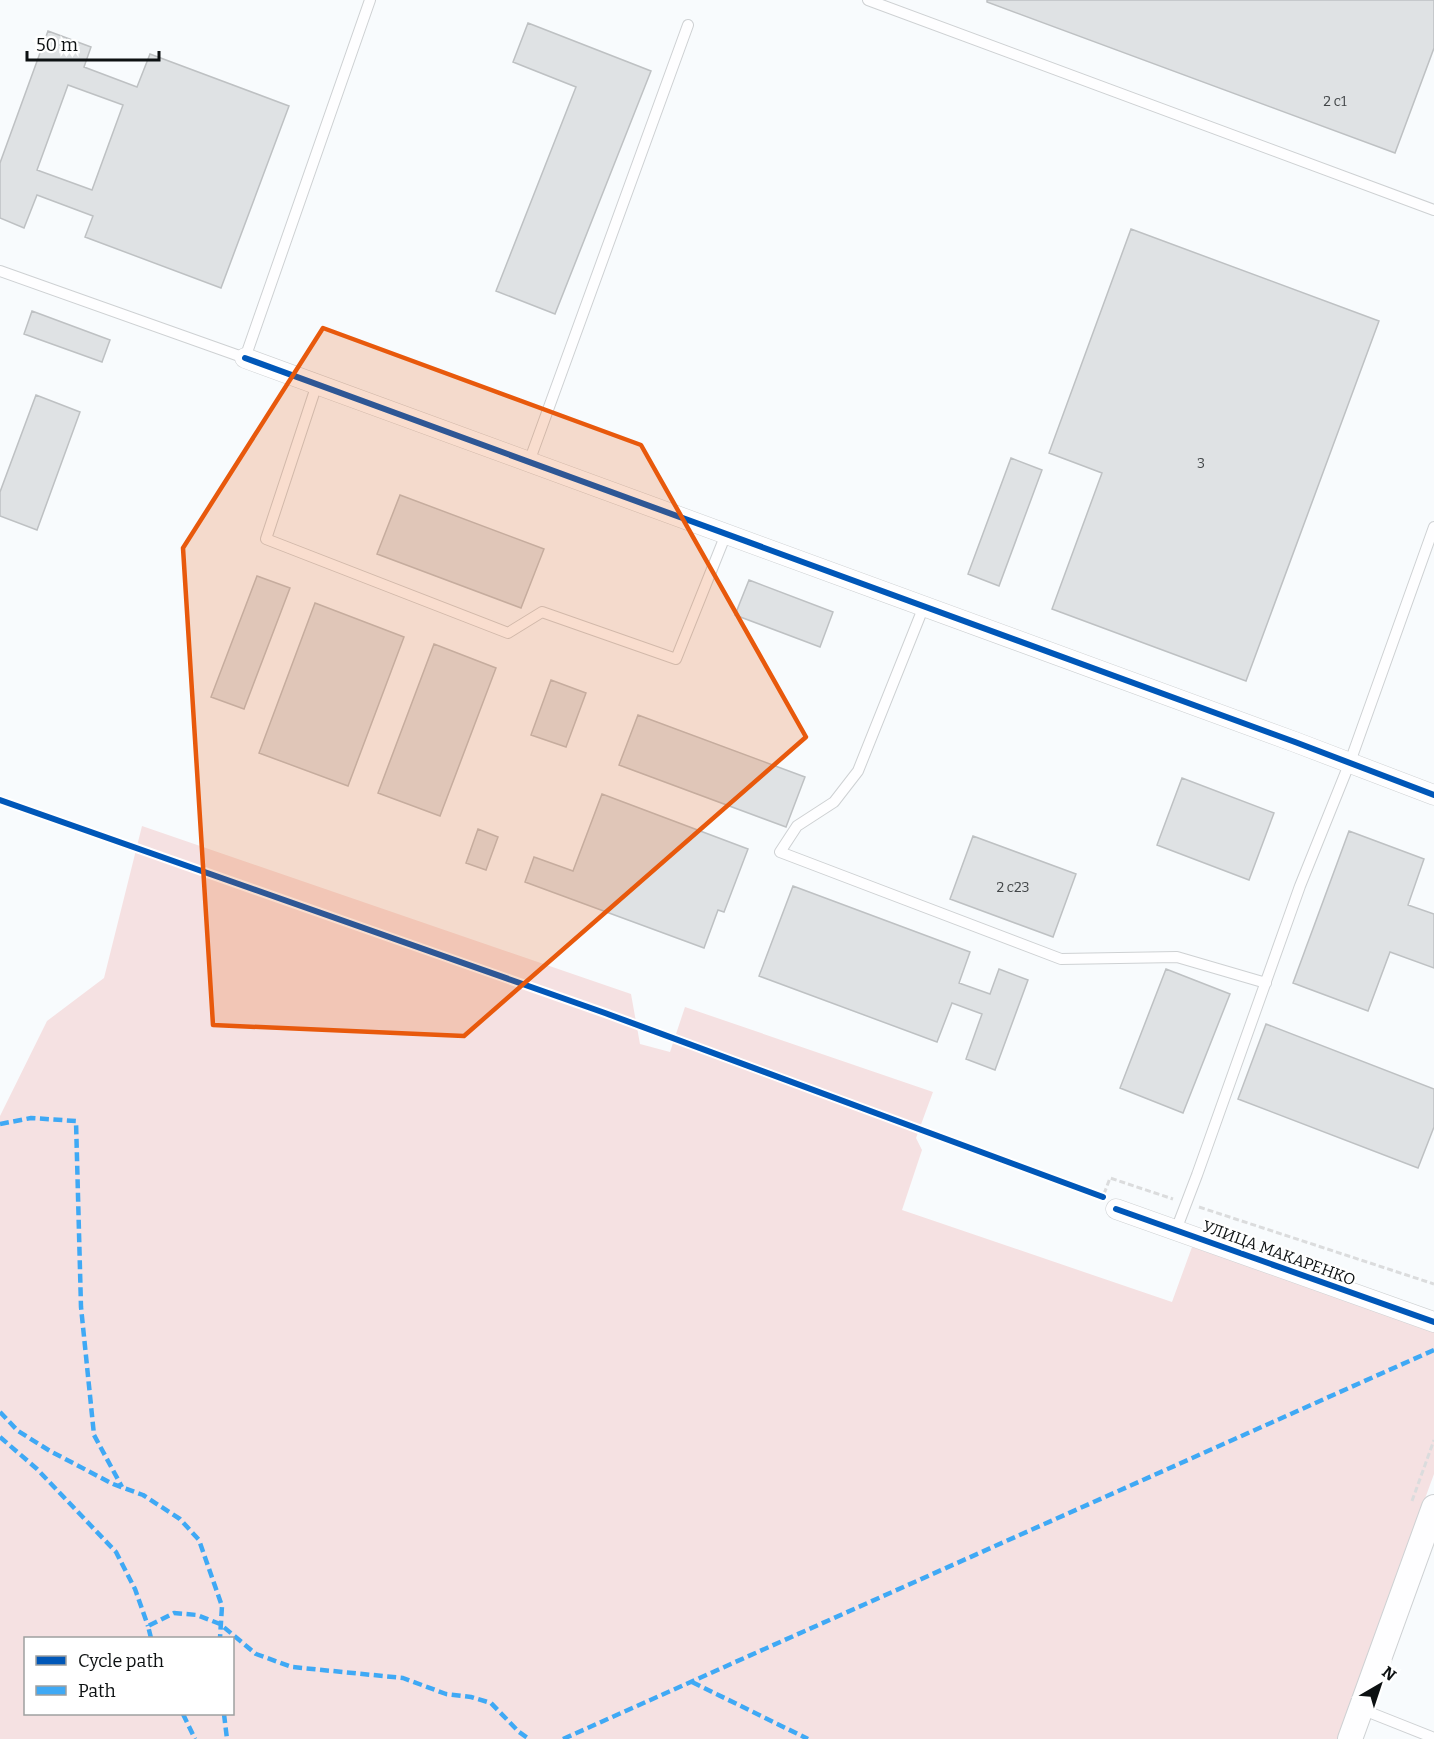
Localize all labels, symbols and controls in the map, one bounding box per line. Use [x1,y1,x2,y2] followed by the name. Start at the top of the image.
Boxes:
[27,24,159,62] scale bar
[36,34,78,56] text: 50 m
[1323,93,1347,110] house number: 2 с1
[1197,455,1205,472] house number: 3
[996,879,1030,896] house number: 2 с23
[1200,1216,1358,1290] street label: УЛИЦА МАКАРЕНКО
[24,1637,234,1715] legend
[78,1650,164,1672] text: Cycle path
[1350,1655,1410,1715] north arrow
[1378,1662,1400,1685] text: N
[78,1680,116,1702] text: Path

